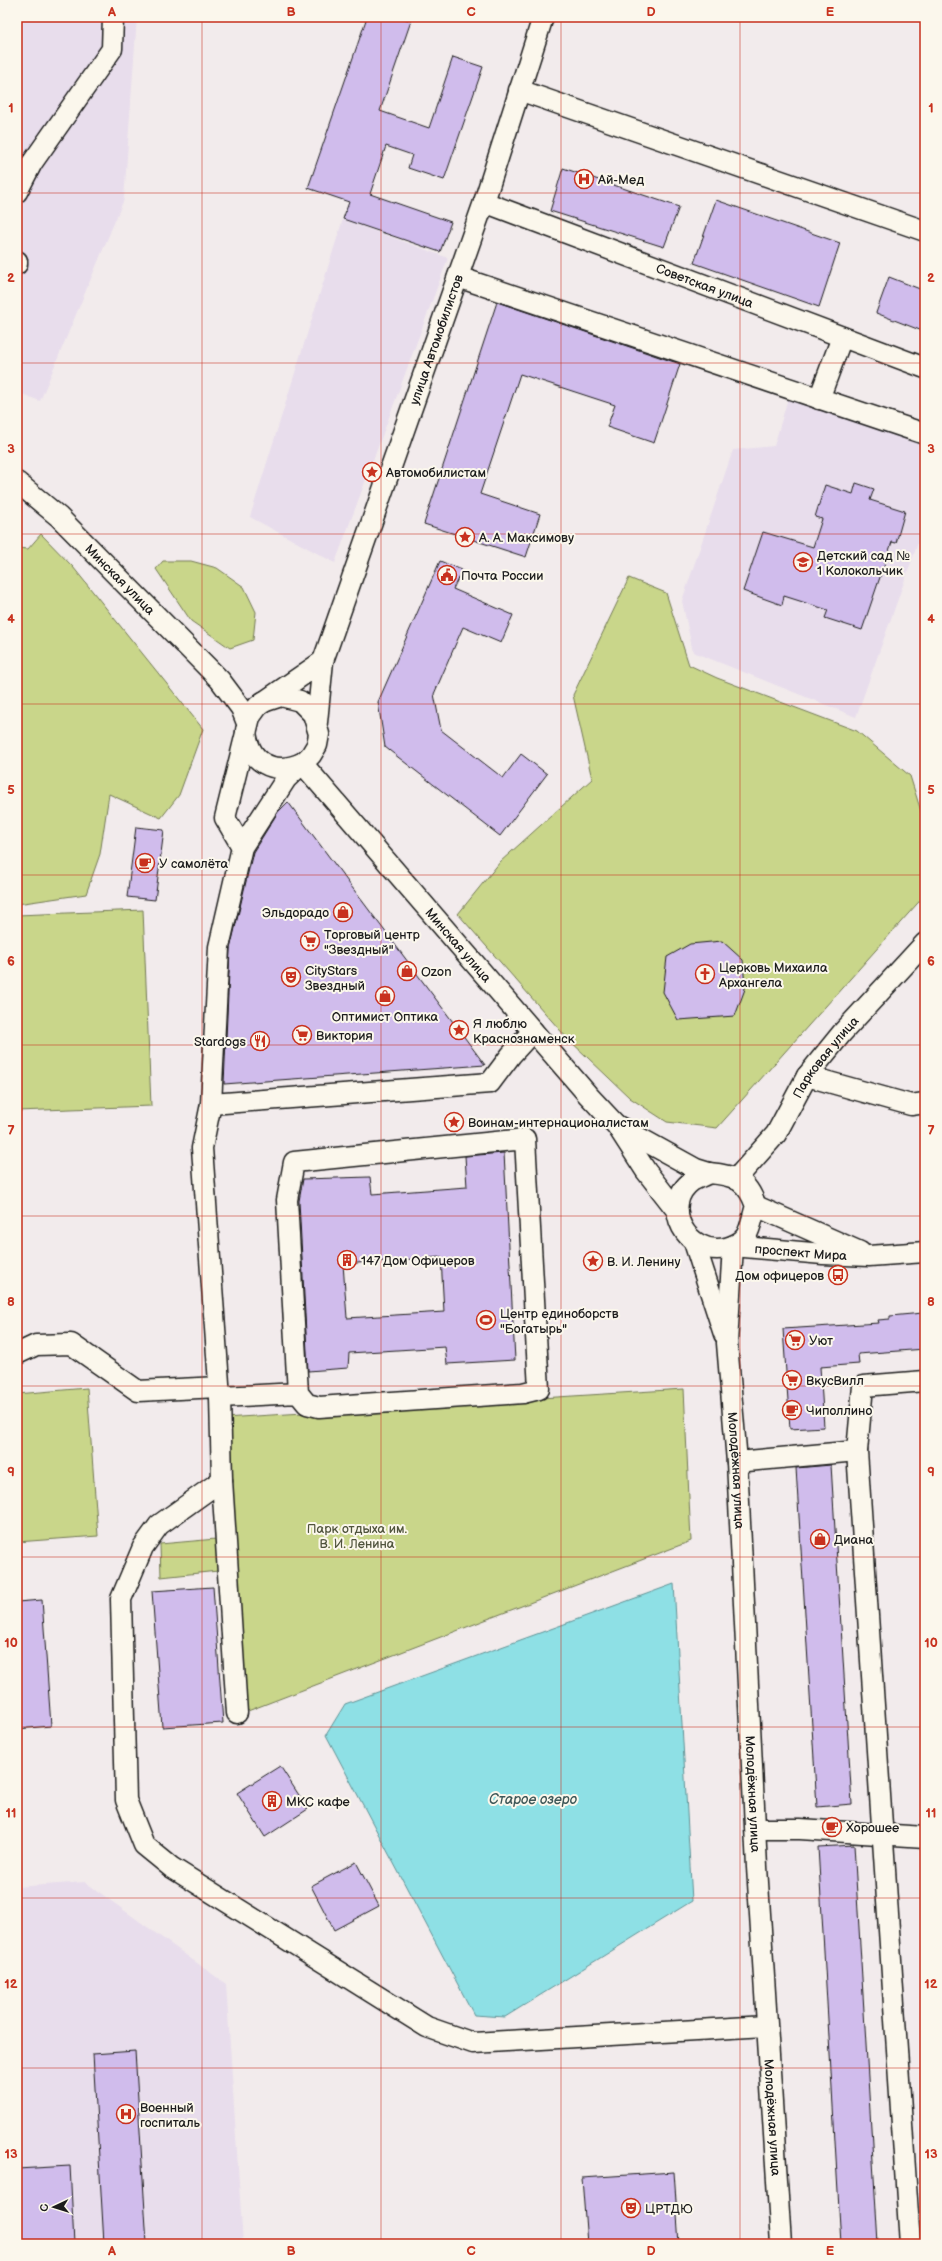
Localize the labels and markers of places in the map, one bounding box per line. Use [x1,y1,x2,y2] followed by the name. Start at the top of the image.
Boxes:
[573,168,595,190] hospital icon: Ай-Мед
[597,172,644,188] place label: Ай-Мед
[361,461,383,483] place icon: Автомобилистам
[385,465,486,481] place label: Автомобилистам
[454,526,476,548] place icon: А. А. Максимову
[478,530,574,546] place label: А. А. Максимову
[817,548,910,579] place label: Детский сад № 1 Колокольчик
[792,551,814,573] school or university icon: Детский сад № 1 Колокольчик
[436,564,458,586] public building icon: Почта России
[461,568,544,584] place label: Почта России
[134,852,156,874] cafe icon: У самолёта
[159,856,229,872] place label: У самолёта
[332,901,354,923] shop icon: Эльдорадо
[262,905,329,921] place label: Эльдорадо
[324,927,421,958] place label: Торговый центр "Звездный"
[299,930,321,952] supermarket icon: Торговый центр "Звездный"
[396,960,418,982] shop icon: Ozon
[718,960,828,991] place label: Церковь Михаила Архангела
[305,963,365,994] place label: CityStars Звездный
[694,963,716,985] church icon: Церковь Михаила Архангела
[421,964,451,980] place label: Ozon
[280,966,302,988] theatre icon: CityStars Звездный
[374,985,396,1007] shop icon: Оптимист Оптика
[332,1009,439,1025] place label: Оптимист Оптика
[473,1016,575,1047] place label: Я люблю Краснознаменск
[448,1019,470,1041] place icon: Я люблю Краснознаменск
[291,1024,313,1046] supermarket icon: Виктория
[316,1028,373,1044] place label: Виктория
[249,1030,271,1052] restaurant icon: Stardogs
[194,1034,247,1050] place label: Stardogs
[443,1111,465,1133] place icon: Воинам-интернационалистам
[468,1115,649,1131] place label: Воинам-интернационалистам
[336,1249,358,1271] building icon: 147 Дом Офицеров
[582,1250,604,1272] place icon: В. И. Ленину
[361,1253,475,1269] place label: 147 Дом Офицеров
[607,1254,680,1270] place label: В. И. Ленину
[827,1264,849,1286] bus stop icon: Дом офицеров
[735,1268,824,1284] place label: Дом офицеров
[500,1306,619,1337] place label: Центр единоборств "Богатырь"
[475,1309,497,1331] sports icon: Центр единоборств "Богатырь"
[784,1329,806,1351] supermarket icon: Уют
[809,1333,833,1349] place label: Уют
[781,1369,803,1391] supermarket icon: ВкусВилл
[806,1373,864,1389] place label: ВкусВилл
[781,1399,803,1421] cafe icon: Чиполлино
[806,1403,872,1419] place label: Чиполлино
[809,1528,831,1550] shop icon: Диана
[834,1532,873,1548] place label: Диана
[261,1790,283,1812] building icon: МКС кафе
[286,1794,350,1810] place label: МКС кафе
[821,1816,843,1838] cafe icon: Хорошее
[846,1820,899,1836] place label: Хорошее
[140,2100,201,2131] place label: Военный госпиталь
[115,2103,137,2125] hospital icon: Военный госпиталь
[620,2197,642,2219] theatre icon: ЦРТДЮ
[645,2201,693,2217] place label: ЦРТДЮ

